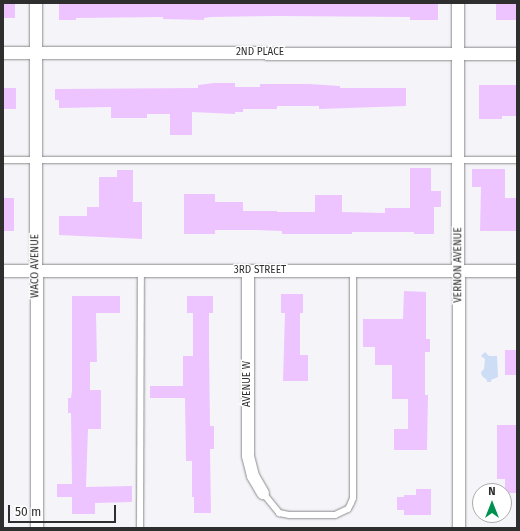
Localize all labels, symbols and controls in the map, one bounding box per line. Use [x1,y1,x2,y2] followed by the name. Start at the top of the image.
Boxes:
[236,47,284,59] street label: 2ND PLACE
[453,227,465,303] street label: VERNON AVENUE
[30,234,42,298] street label: WACO AVENUE
[234,265,286,277] street label: 3RD STREET
[242,361,254,407] street label: AVENUE W
[472,483,512,523] north arrow
[488,485,496,498] text: N
[10,497,118,523] scale bar
[15,505,41,519] text: 50 m

